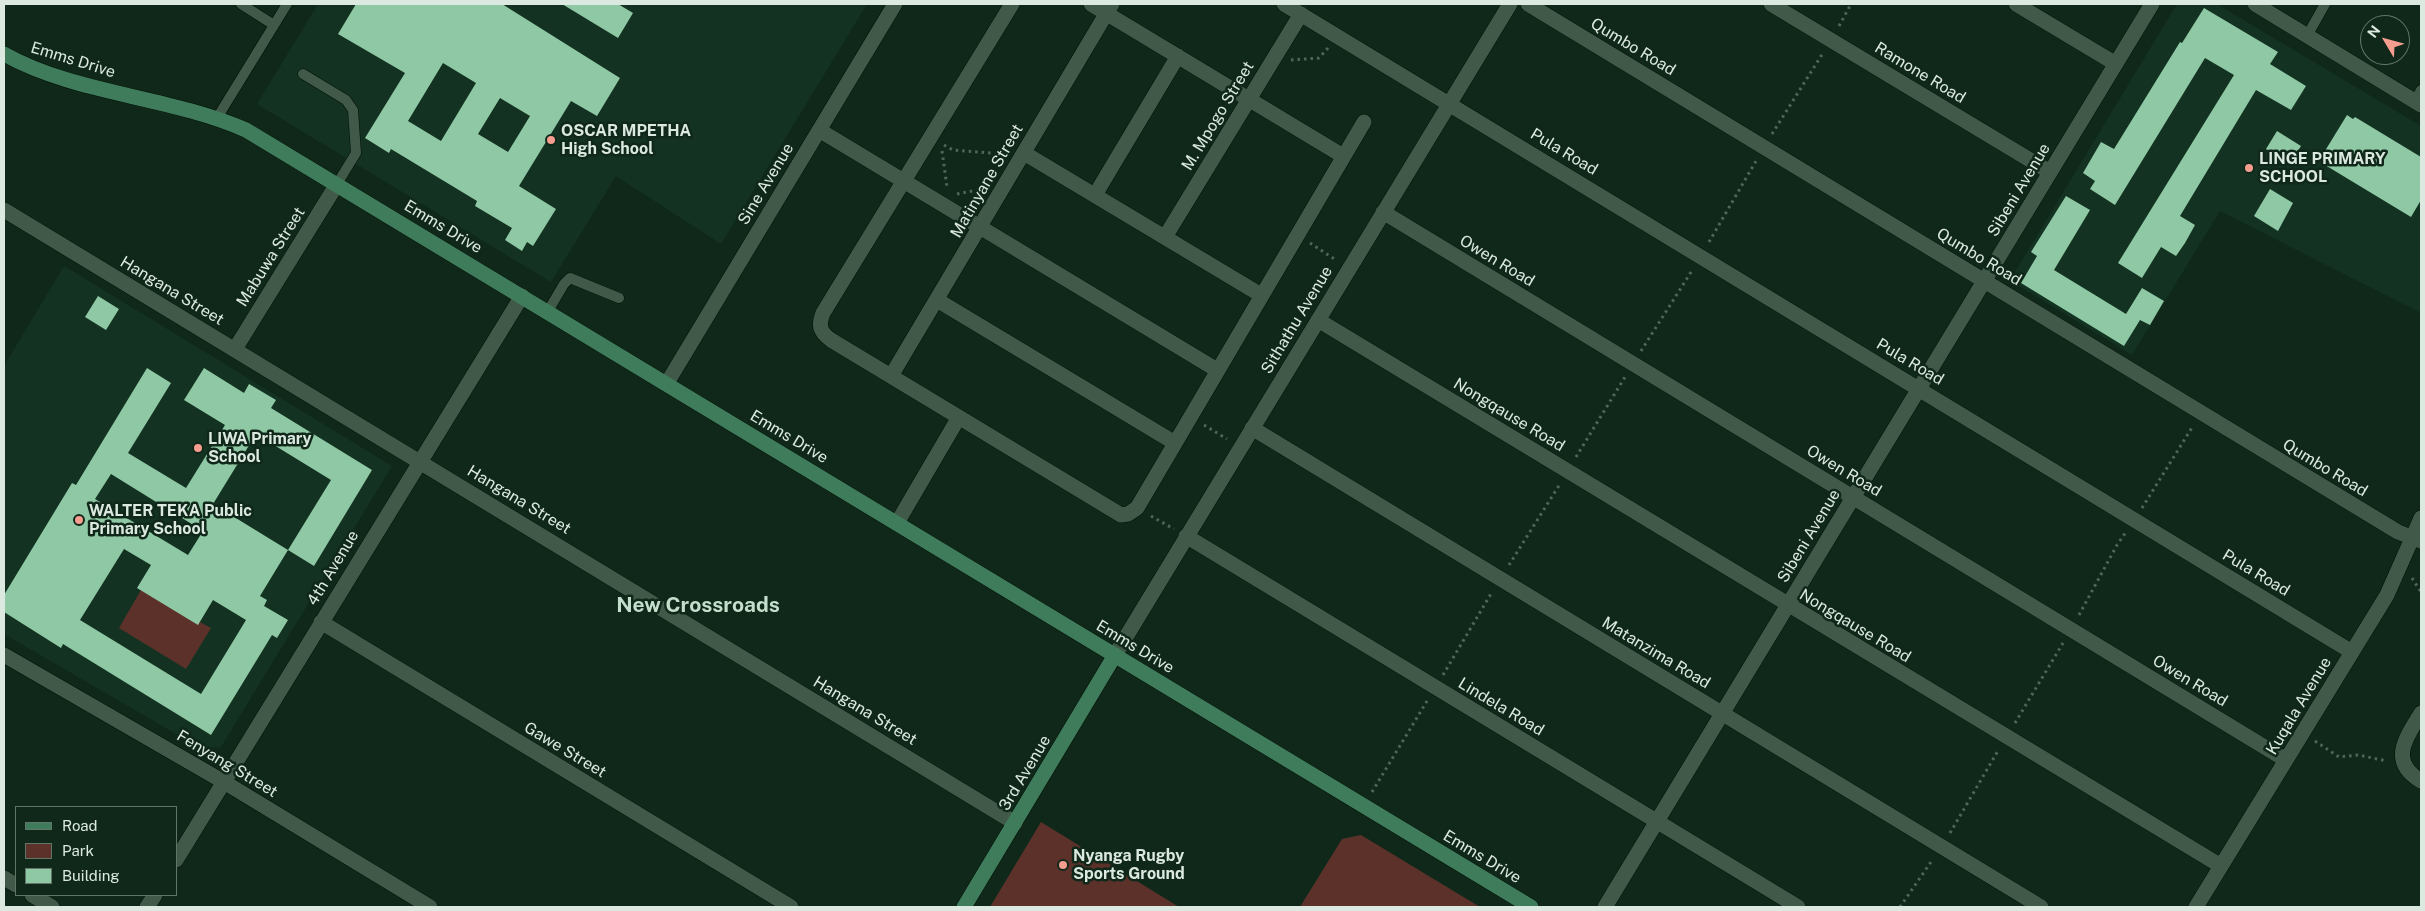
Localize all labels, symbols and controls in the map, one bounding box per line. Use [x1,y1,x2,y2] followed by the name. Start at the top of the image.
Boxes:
[1587,14,1679,80] street label: Qumbo Road
[2360,15,2410,65] north arrow
[2364,22,2383,41] text: N
[28,38,118,82] street label: Emms Drive
[1871,38,1969,108] street label: Ramone Road
[1178,58,1258,174] street label: M. Mpogo Street
[561,121,691,159] place label: OSCAR MPETHA High School
[947,121,1027,241] street label: Matinyane Street
[1527,124,1601,180] street label: Pula Road
[545,134,557,146] marker: OSCAR MPETHA High School
[734,140,798,228] street label: Sine Avenue
[1984,140,2054,240] street label: Sibeni Avenue
[2259,149,2386,187] place label: LINGE PRIMARY SCHOOL
[2243,162,2255,174] marker: LINGE PRIMARY SCHOOL
[401,196,485,258] street label: Emms Drive
[233,204,309,310] street label: Mabuwa Street
[1933,224,2025,290] street label: Qumbo Road
[1456,231,1538,291] street label: Owen Road
[117,253,227,329] street label: Hangana Street
[1257,263,1337,377] street label: Sithathu Avenue
[1873,334,1947,390] street label: Pula Road
[1450,374,1568,456] street label: Nongqause Road
[747,406,831,468] street label: Emms Drive
[208,429,312,467] place label: LIWA Primary School
[2279,435,2371,501] street label: Qumbo Road
[1803,441,1885,501] street label: Owen Road
[192,442,204,454] marker: LIWA Primary School
[464,462,574,538] street label: Hangana Street
[1774,486,1844,586] street label: Sibeni Avenue
[89,501,252,539] place label: WALTER TEKA Public Primary School
[73,514,85,526] marker: WALTER TEKA Public Primary School
[303,527,363,609] street label: 4th Avenue
[2219,545,2293,601] street label: Pula Road
[1796,585,1914,667] street label: Nongqause Road
[616,593,780,619] district label: New Crossroads
[1598,613,1714,693] street label: Matanzima Road
[1093,616,1177,678] street label: Emms Drive
[2149,651,2231,711] street label: Owen Road
[2262,654,2336,758] street label: Kuqala Avenue
[810,673,920,749] street label: Hangana Street
[1455,674,1547,740] street label: Lindela Road
[520,718,610,782] street label: Gawe Street
[173,726,281,802] street label: Fenyang Street
[995,732,1055,814] street label: 3rd Avenue
[15,806,178,896] legend
[62,817,98,834] text: Road
[1440,826,1524,888] street label: Emms Drive
[62,842,94,859] text: Park
[1073,846,1185,884] place label: Nyanga Rugby Sports Ground
[1057,859,1069,871] marker: Nyanga Rugby Sports Ground
[62,867,120,884] text: Building

